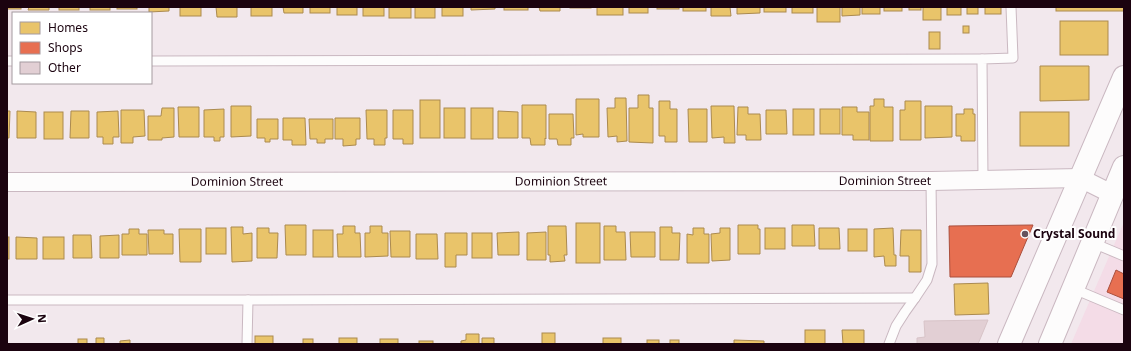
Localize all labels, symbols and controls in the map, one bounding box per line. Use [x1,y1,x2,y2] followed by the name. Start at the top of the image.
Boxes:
[12,12,152,84] legend
[48,19,88,36] text: Homes
[48,39,83,56] text: Shops
[48,59,81,76] text: Other
[515,172,608,189] street label: Dominion Street
[839,172,932,189] street label: Dominion Street
[191,173,284,190] street label: Dominion Street
[1033,225,1115,242] place label: Crystal Sound
[1020,229,1030,239] marker: Crystal Sound
[12,299,52,339] north arrow
[35,314,50,323] text: N

